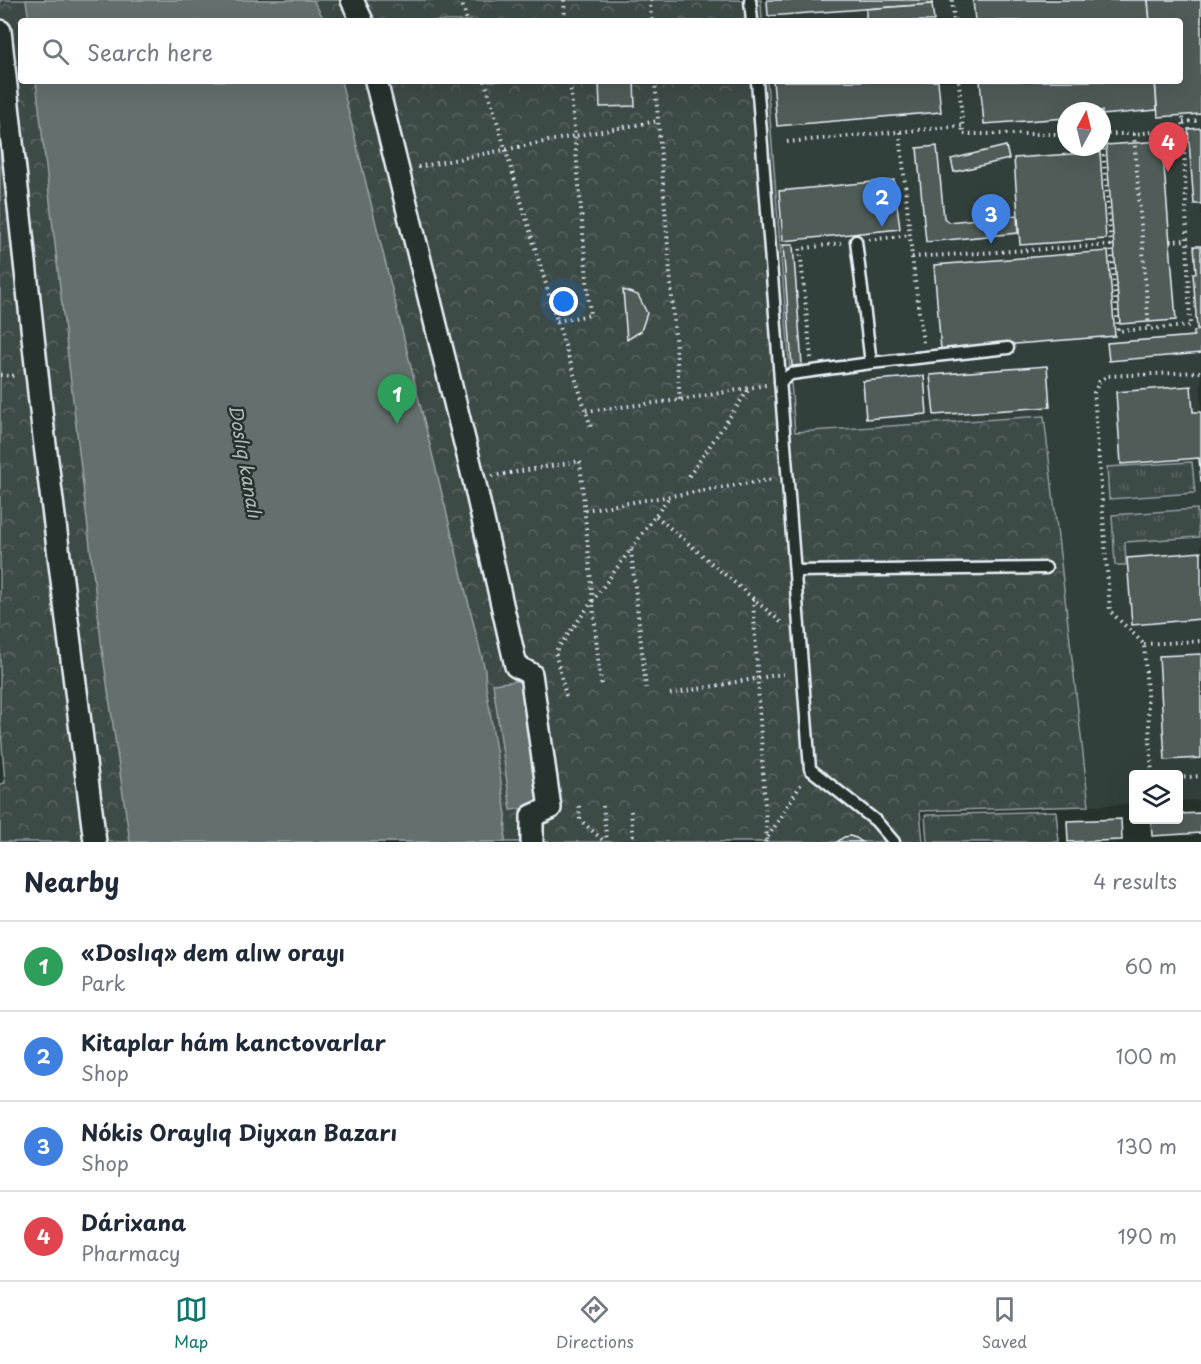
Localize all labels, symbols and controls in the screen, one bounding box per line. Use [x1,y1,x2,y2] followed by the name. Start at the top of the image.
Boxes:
[18,18,1183,84] search box
[39,35,72,68] icon: search
[87,35,213,68] text: Search here
[1057,102,1111,156] north arrow
[1148,122,1188,172] pin: 4
[862,178,902,227] pin: 2
[972,194,1010,244] pin: 3
[549,287,578,316] your location
[378,374,416,424] pin: 1
[223,402,269,520] water label: Doslıq kanalı
[1129,770,1183,824] map controls
[1129,770,1183,824] button: layers
[24,862,119,901] text: Nearby
[1093,866,1177,896] text: 4 results
[81,935,345,968] text: «Doslıq» dem alıw orayı
[39,951,48,981] text: 1
[1125,951,1177,981] text: 60 m
[81,968,126,998] text: Park
[81,1025,386,1058] text: Kitaplar hám kanctovarlar
[36,1041,51,1071] text: 2
[1116,1041,1177,1071] text: 100 m
[81,1058,129,1088] text: Shop
[81,1115,397,1148] text: Nókis Oraylıq Diyxan Bazarı
[37,1131,50,1161] text: 3
[1117,1131,1177,1161] text: 130 m
[81,1148,129,1178] text: Shop
[81,1205,186,1238] text: Dárixana
[37,1221,50,1251] text: 4
[1118,1221,1177,1251] text: 190 m
[81,1238,181,1268] text: Pharmacy
[174,1293,208,1353] tab: Map
[556,1293,634,1353] tab: Directions
[982,1293,1027,1353] tab: Saved

